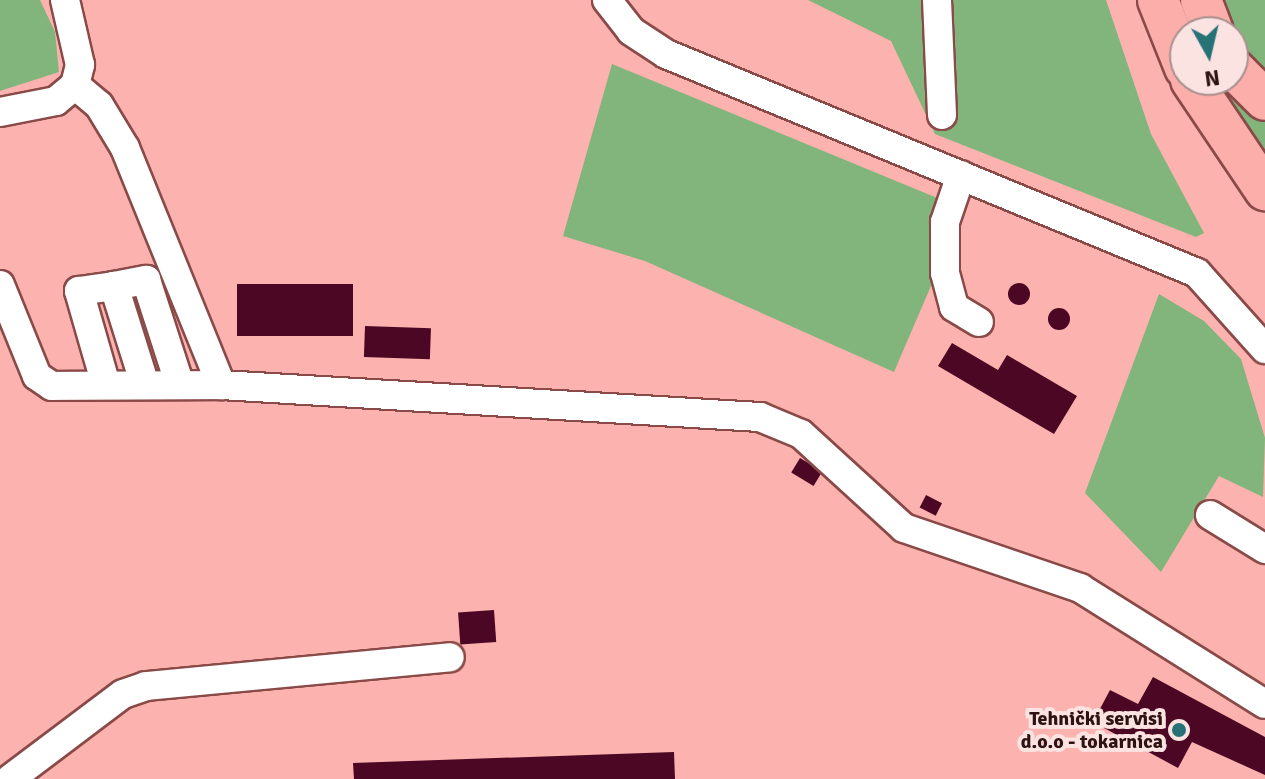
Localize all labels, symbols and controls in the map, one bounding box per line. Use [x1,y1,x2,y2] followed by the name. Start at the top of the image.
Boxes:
[1169,16,1249,96] north arrow
[1203,64,1222,93] text: N
[1021,706,1163,753] place label: Tehnički servisi d.o.o - tokarnica
[1170,721,1188,739] marker: Tehnički servisi d.o.o - tokarnica

